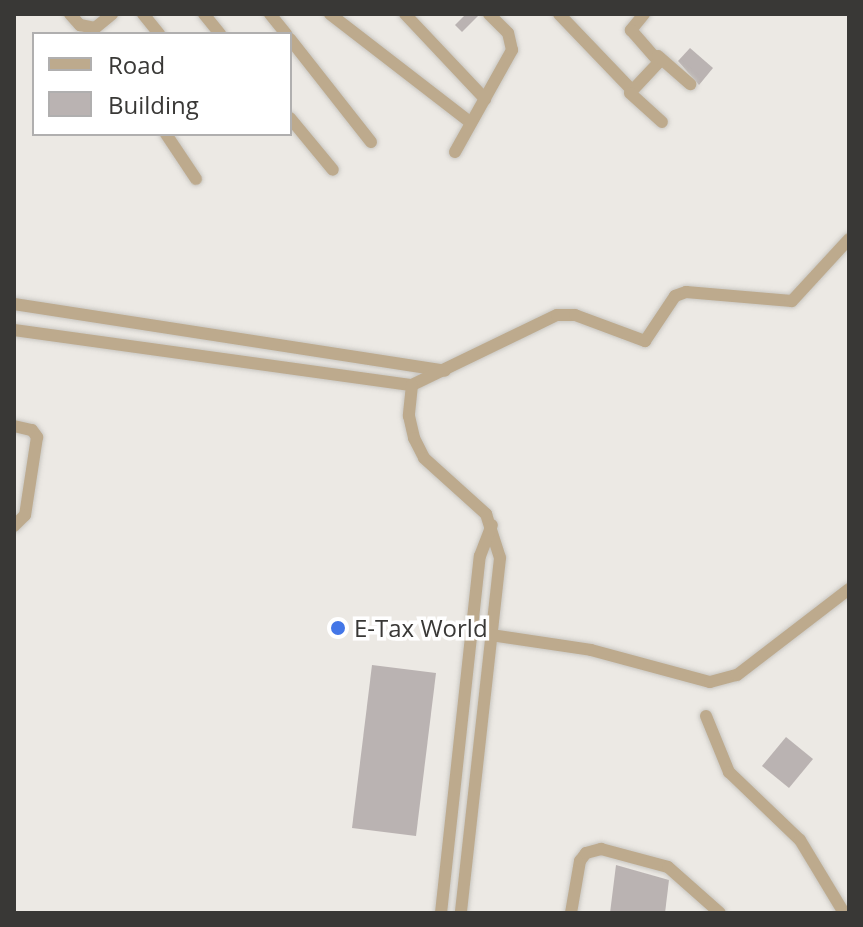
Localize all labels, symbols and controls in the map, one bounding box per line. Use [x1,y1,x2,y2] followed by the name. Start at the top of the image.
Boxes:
[32,32,292,136] legend
[108,48,165,81] text: Road
[108,88,199,121] text: Building
[354,614,488,642] place label: E-Tax World
[329,619,347,637] marker: E-Tax World

